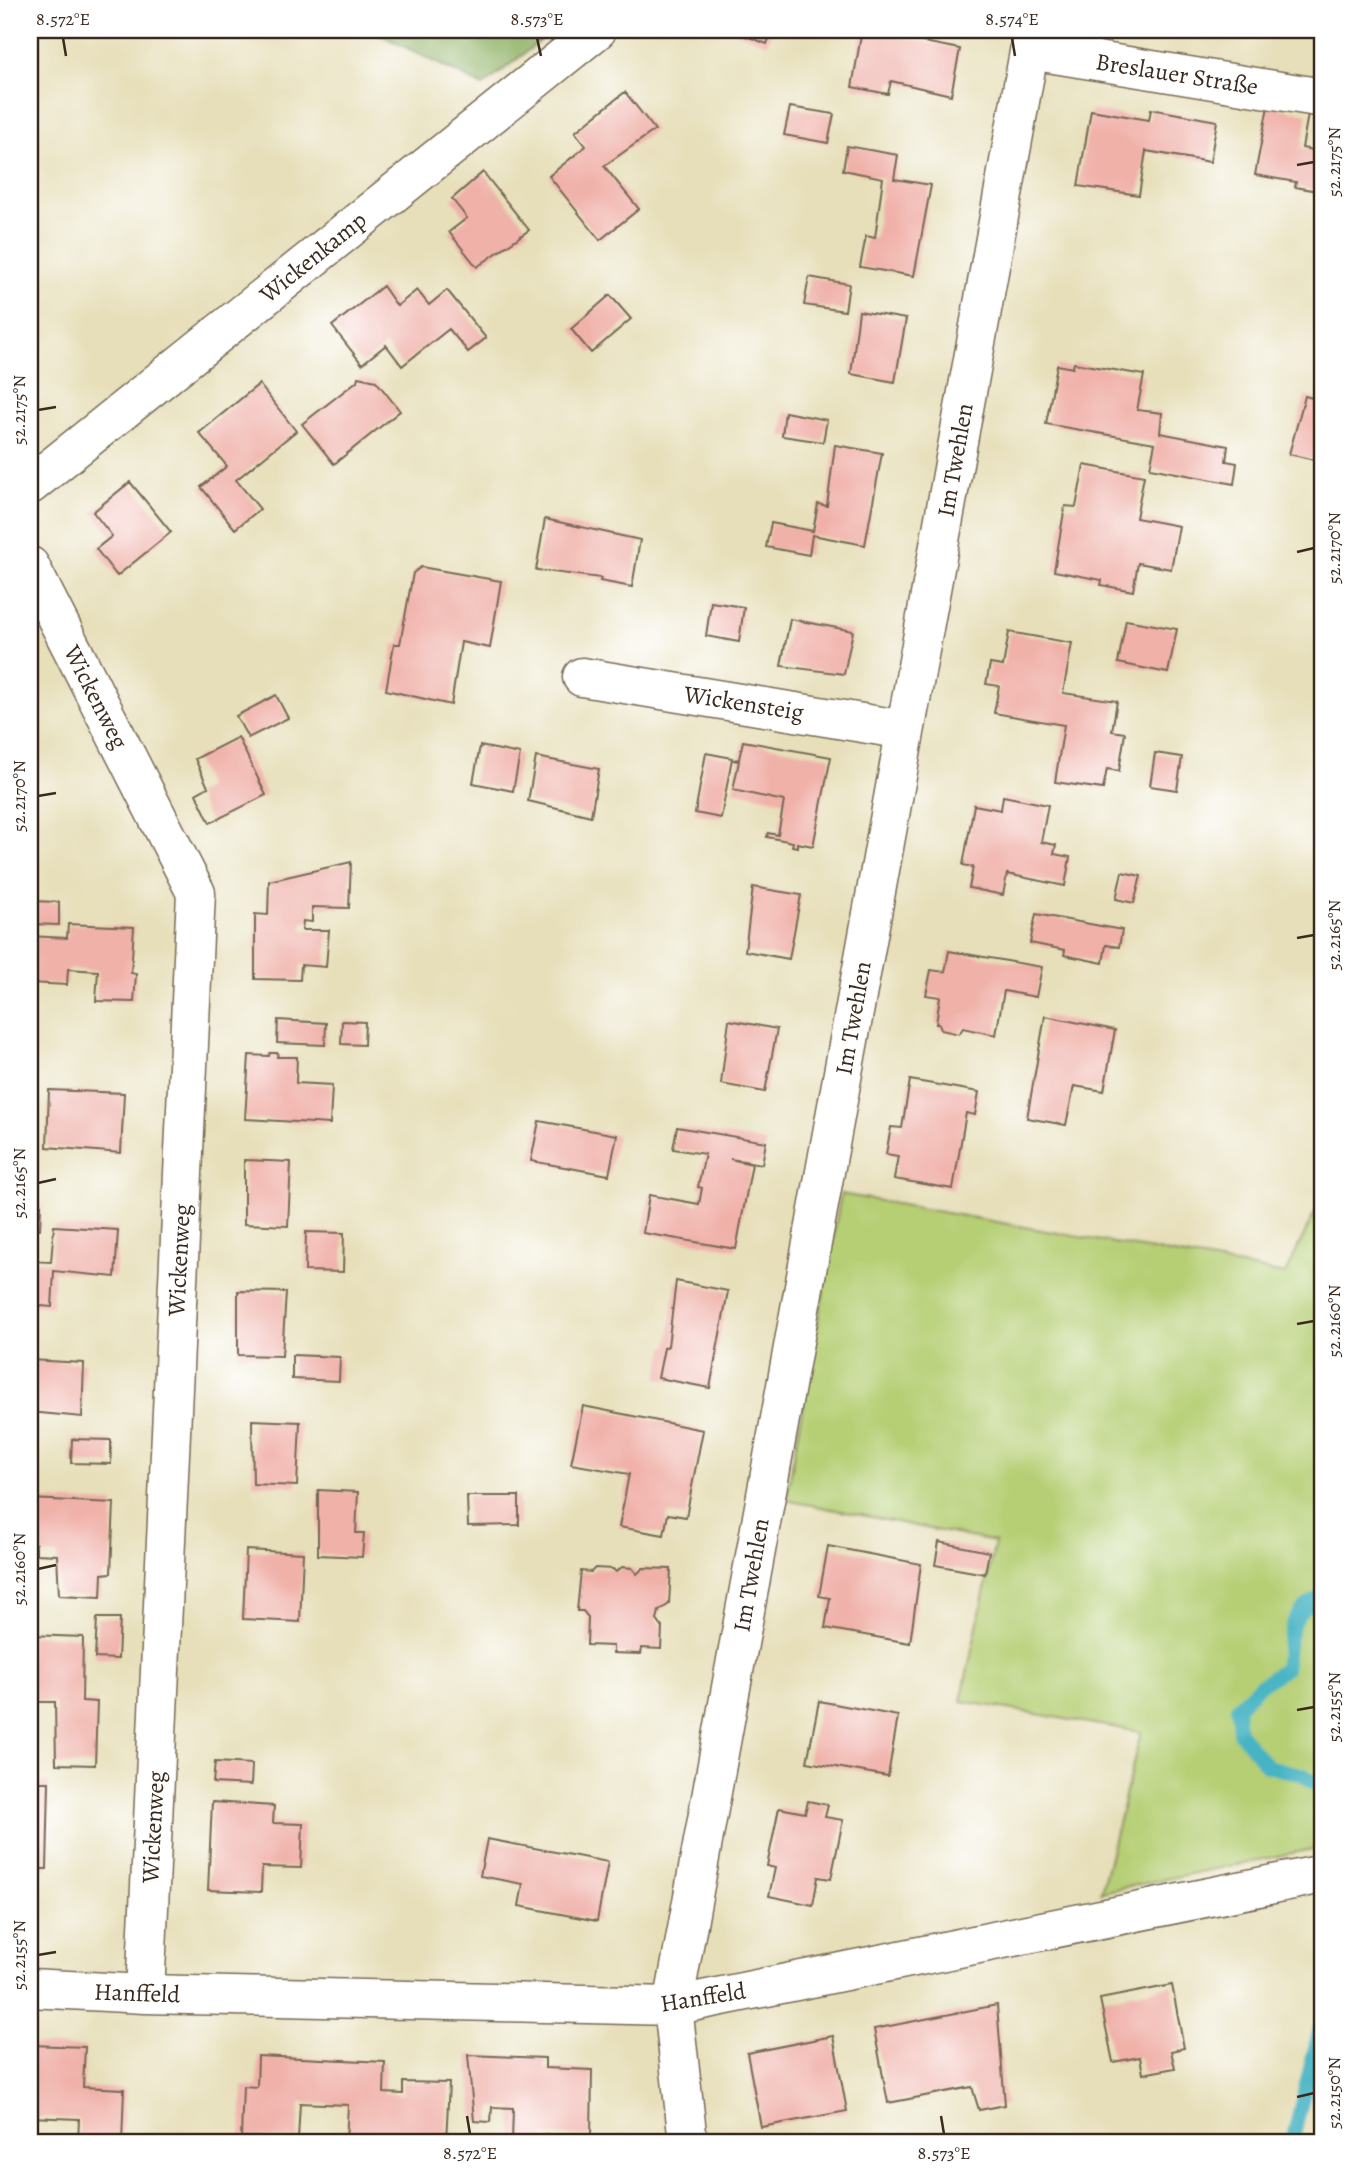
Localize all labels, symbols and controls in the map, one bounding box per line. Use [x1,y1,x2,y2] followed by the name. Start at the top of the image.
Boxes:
[36,7,90,31] text: 8.572°E
[510,7,564,31] text: 8.573°E
[985,7,1039,31] text: 8.574°E
[1094,45,1260,103] street label: Breslauer Straße
[1322,127,1346,197] text: 52.2175°N
[252,204,373,311] street label: Wickenkamp
[7,375,31,445] text: 52.2175°N
[929,401,981,519] street label: Im Twehlen
[1322,512,1346,584] text: 52.2170°N
[56,639,136,754] street label: Wickenweg
[681,678,806,728] street label: Wickensteig
[7,760,31,832] text: 52.2170°N
[1322,899,1346,970] text: 52.2165°N
[827,959,879,1077] street label: Im Twehlen
[7,1147,31,1218] text: 52.2165°N
[160,1203,198,1318] street label: Wickenweg
[1322,1285,1346,1357] text: 52.2160°N
[725,1516,777,1634] street label: Im Twehlen
[7,1533,31,1605] text: 52.2160°N
[1322,1672,1346,1742] text: 52.2155°N
[134,1770,172,1885] street label: Wickenweg
[7,1920,31,1990] text: 52.2155°N
[658,1974,748,2020] street label: Hanffeld
[93,1976,181,2010] street label: Hanffeld
[1322,2057,1346,2129] text: 52.2150°N
[443,2141,497,2165] text: 8.572°E
[917,2141,971,2165] text: 8.573°E

